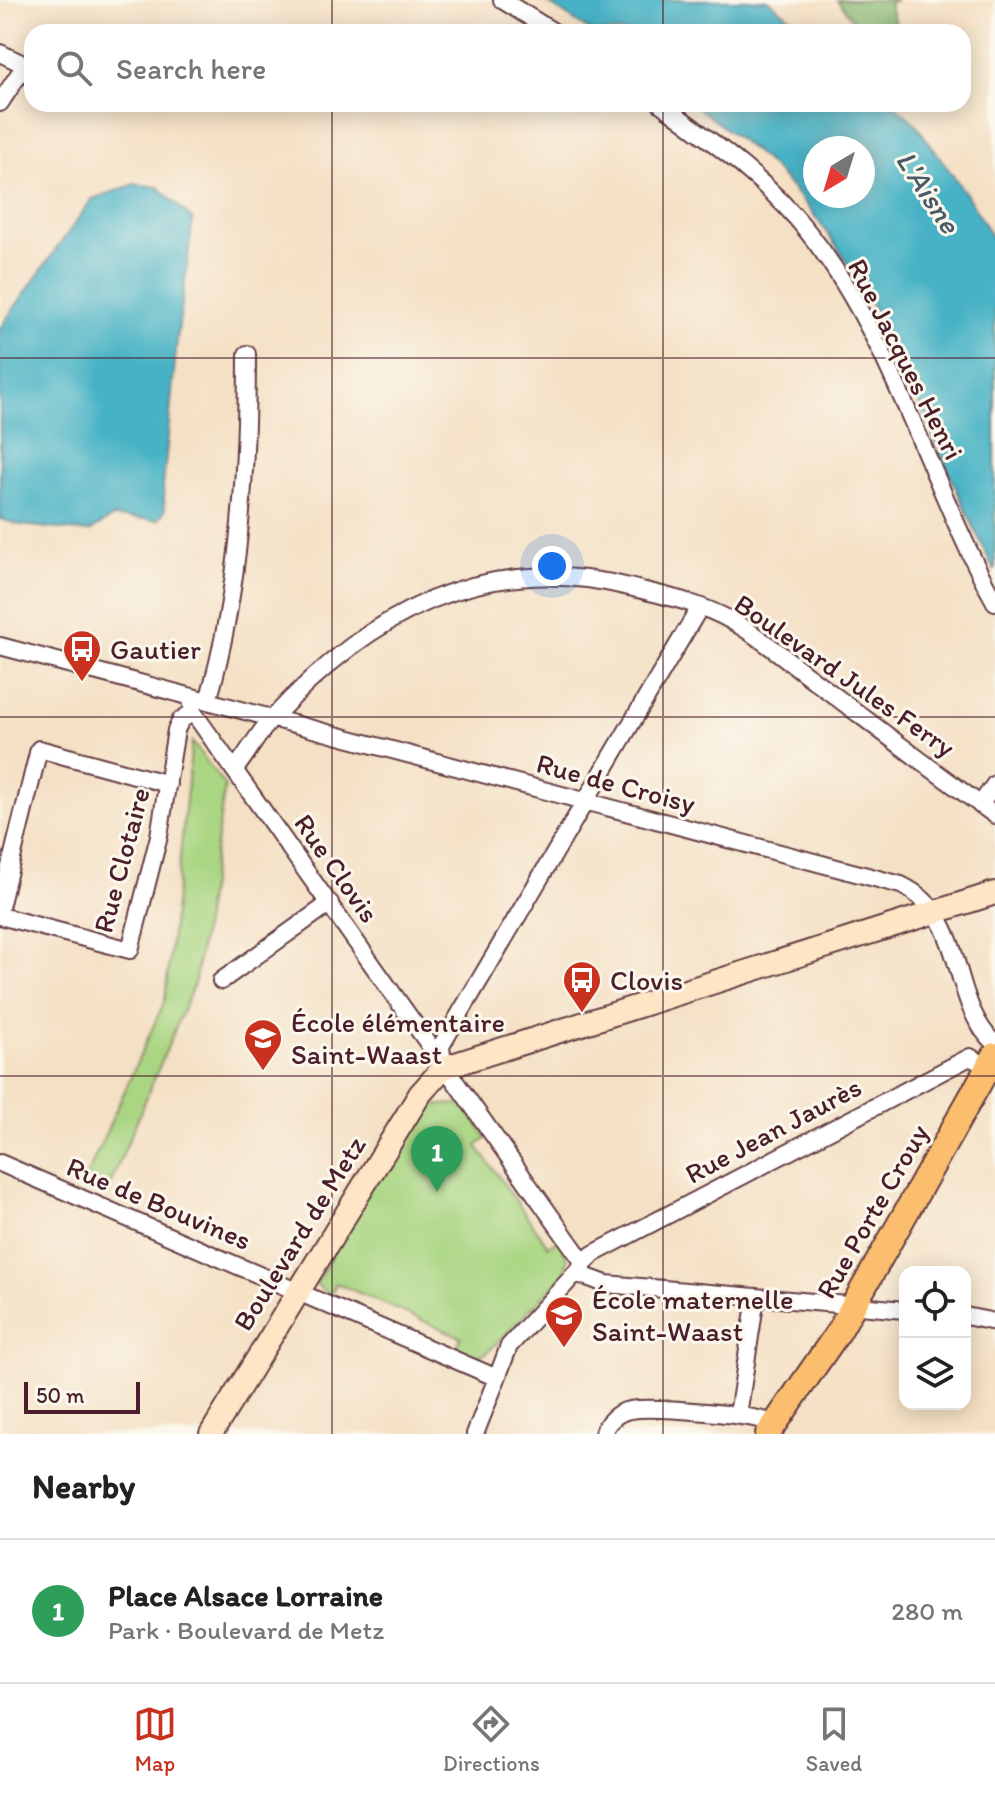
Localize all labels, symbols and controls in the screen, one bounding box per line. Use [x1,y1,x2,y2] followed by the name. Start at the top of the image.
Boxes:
[24,24,971,112] search box
[52,46,96,90] icon: search
[116,50,266,87] text: Search here
[803,136,875,208] north arrow
[888,143,970,242] water label: L'Aisne
[841,253,971,465] street label: Rue Jacques Henri
[532,546,572,586] your location
[728,586,962,764] street label: Boulevard Jules Ferry
[61,628,103,683] bus stop icon: Gautier
[110,632,201,666] place label: Gautier
[533,745,699,821] street label: Rue de Croisy
[85,784,157,936] street label: Rue Clotaire
[287,807,387,929] street label: Rue Clovis
[561,959,603,1014] bus stop icon: Clovis
[610,963,683,997] place label: Clovis
[291,1005,505,1071] place label: École élémentaire Saint-Waast
[242,1017,284,1072] school or university icon: École élémentaire Saint-Waast
[679,1069,867,1191] street label: Rue Jean Jaurès
[808,1118,936,1304] street label: Rue Porte Crouy
[411,1126,463,1192] pin: 1
[225,1129,373,1337] street label: Boulevard de Metz
[62,1149,256,1257] street label: Rue de Bouvines
[899,1266,971,1410] map controls
[899,1266,971,1338] button: locate
[592,1282,794,1348] place label: École maternelle Saint-Waast
[543,1294,585,1349] school or university icon: École maternelle Saint-Waast
[899,1338,971,1410] button: layers
[24,1378,140,1414] scale bar
[36,1382,85,1409] text: 50 m
[32,1466,135,1507] text: Nearby
[108,1577,383,1614] text: Place Alsace Lorraine
[52,1595,64,1627] text: 1
[891,1595,963,1627] text: 280 m
[108,1614,384,1646] text: Park · Boulevard de Metz
[133,1702,177,1777] tab: Map
[443,1702,540,1777] tab: Directions
[806,1702,862,1777] tab: Saved

